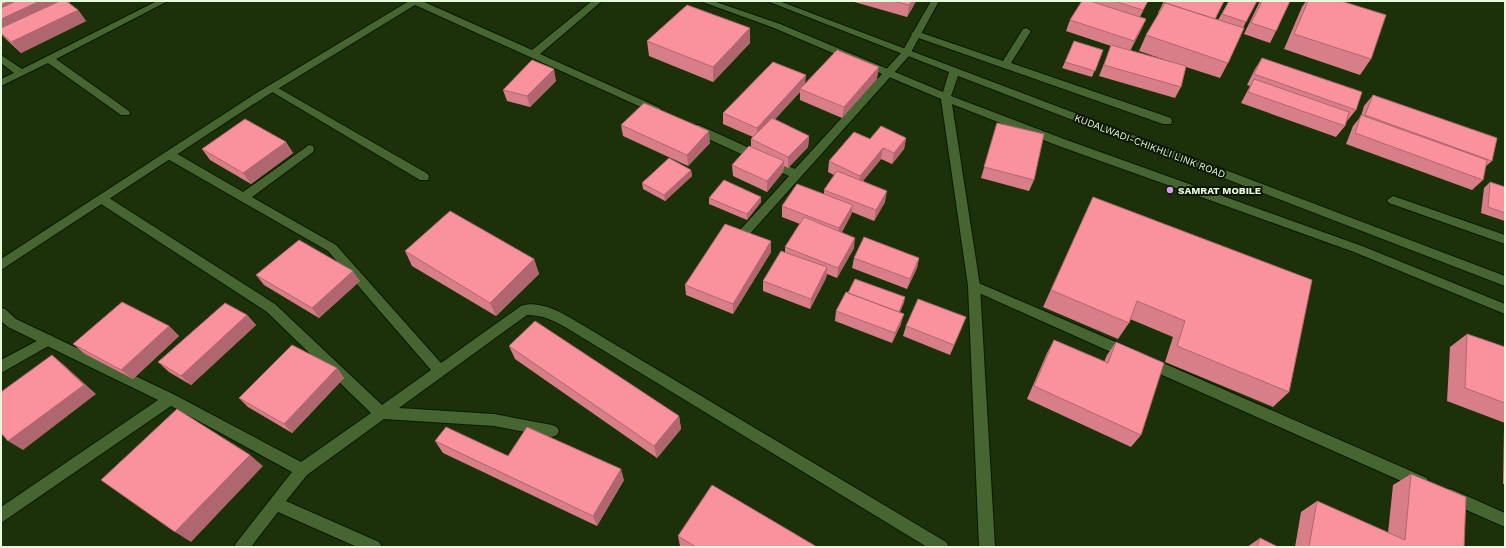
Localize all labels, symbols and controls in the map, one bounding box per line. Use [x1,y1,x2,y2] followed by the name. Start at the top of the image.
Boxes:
[1073,112,1227,180] street label: KUDALWADI-CHIKHLI LINK ROAD
[1165,185,1175,195] marker: SAMRAT MOBILE
[1178,185,1261,196] place label: SAMRAT MOBILE

